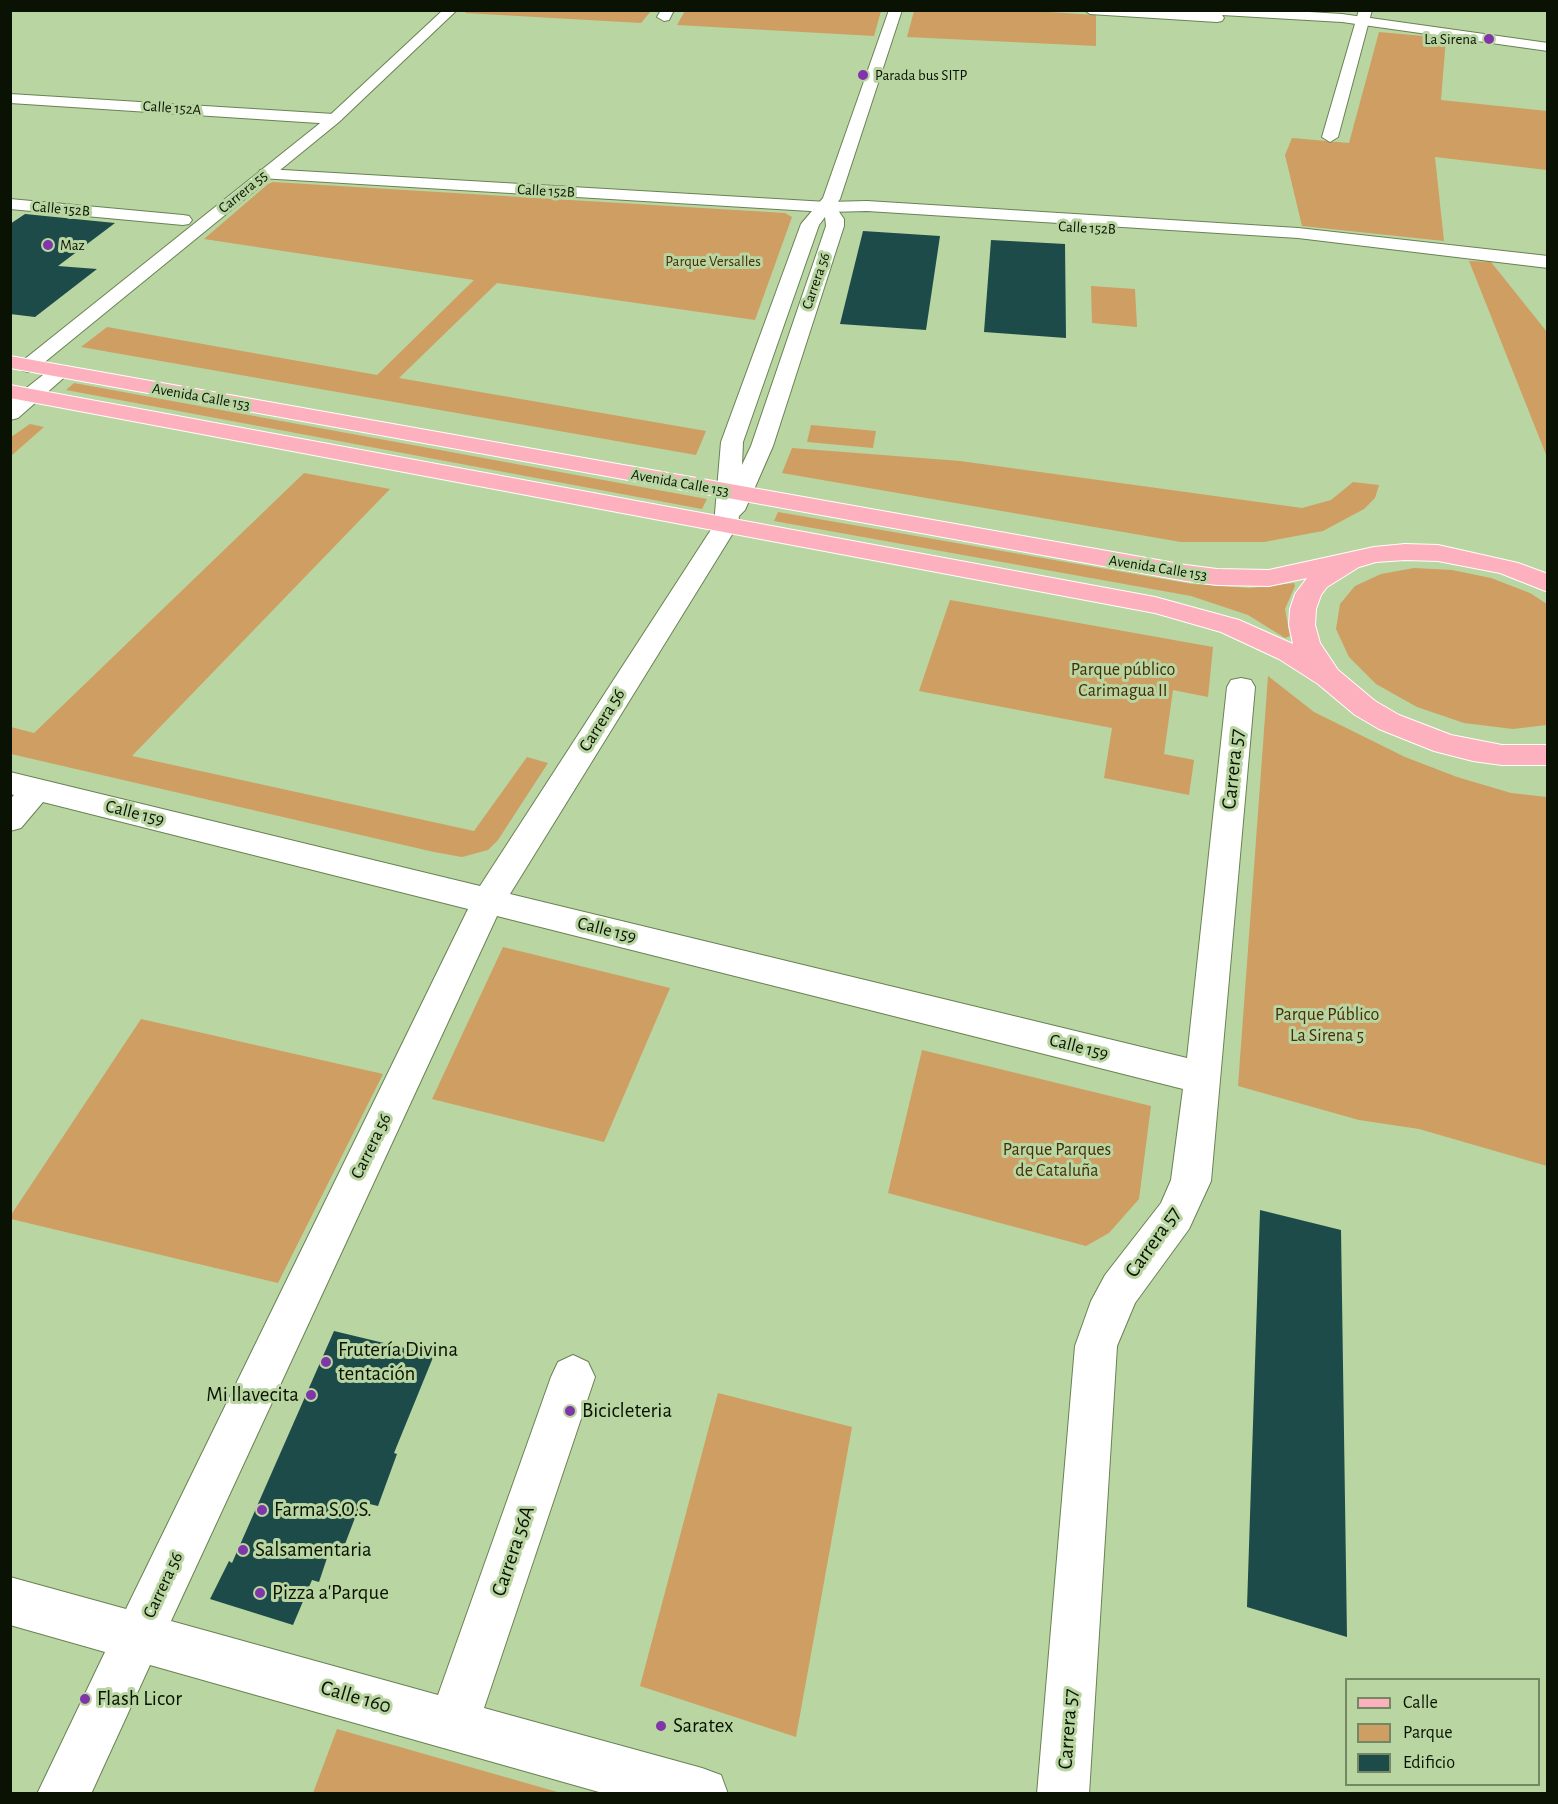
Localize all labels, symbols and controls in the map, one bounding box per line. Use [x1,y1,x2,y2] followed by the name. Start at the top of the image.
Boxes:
[1424,30,1477,48] place label: La Sirena
[1482,32,1496,46] marker: La Sirena
[875,66,967,84] place label: Parada bus SITP
[856,68,870,82] marker: Parada bus SITP
[142,97,202,119] street label: Calle 152A
[215,167,271,217] street label: Carrera 55
[517,180,575,202] street label: Calle 152B
[31,198,91,220] street label: Calle 152B
[1058,217,1116,239] street label: Calle 152B
[60,236,85,254] place label: Maz
[41,238,55,252] marker: Maz
[798,250,834,312] street label: Carrera 56
[665,252,761,270] park label: Parque Versalles
[151,380,251,414] street label: Avenida Calle 153
[630,466,730,500] street label: Avenida Calle 153
[1108,551,1208,585] street label: Avenida Calle 153
[1071,659,1175,702] park label: Parque público Carimagua II
[574,684,630,756] street label: Carrera 56
[1216,727,1250,811] street label: Carrera 57
[103,795,167,831] street label: Calle 159
[575,912,639,948] street label: Calle 159
[1275,1004,1379,1046] park label: Parque Público La Sirena 5
[1047,1029,1111,1065] street label: Calle 159
[346,1110,396,1182] street label: Carrera 56
[1003,1139,1111,1182] park label: Parque Parques de Cataluña
[1119,1202,1187,1282] street label: Carrera 57
[338,1337,458,1387] place label: Frutería Divina tentación
[319,1355,333,1369] marker: Frutería Divina tentación
[206,1382,299,1408] place label: Mi llavecita
[304,1388,318,1402] marker: Mi llavecita
[582,1398,672,1424] place label: Bicicleteria
[563,1404,577,1418] marker: Bicicleteria
[274,1497,372,1523] place label: Farma S.O.S.
[486,1502,540,1600] street label: Carrera 56A
[255,1503,269,1517] marker: Farma S.O.S.
[255,1537,372,1563] place label: Salsamentaria
[236,1543,250,1557] marker: Salsamentaria
[138,1549,188,1621] street label: Carrera 56
[272,1580,389,1606] place label: Pizza a'Parque
[253,1586,267,1600] marker: Pizza a'Parque
[318,1675,394,1719] street label: Calle 160
[1345,1678,1540,1786] legend
[97,1686,182,1712] place label: Flash Licor
[1053,1688,1083,1770] street label: Carrera 57
[78,1692,92,1706] marker: Flash Licor
[1403,1694,1438,1712] text: Calle
[673,1713,733,1739] place label: Saratex
[654,1719,668,1733] marker: Saratex
[1403,1724,1452,1742] text: Parque
[1403,1754,1455,1772] text: Edificio

